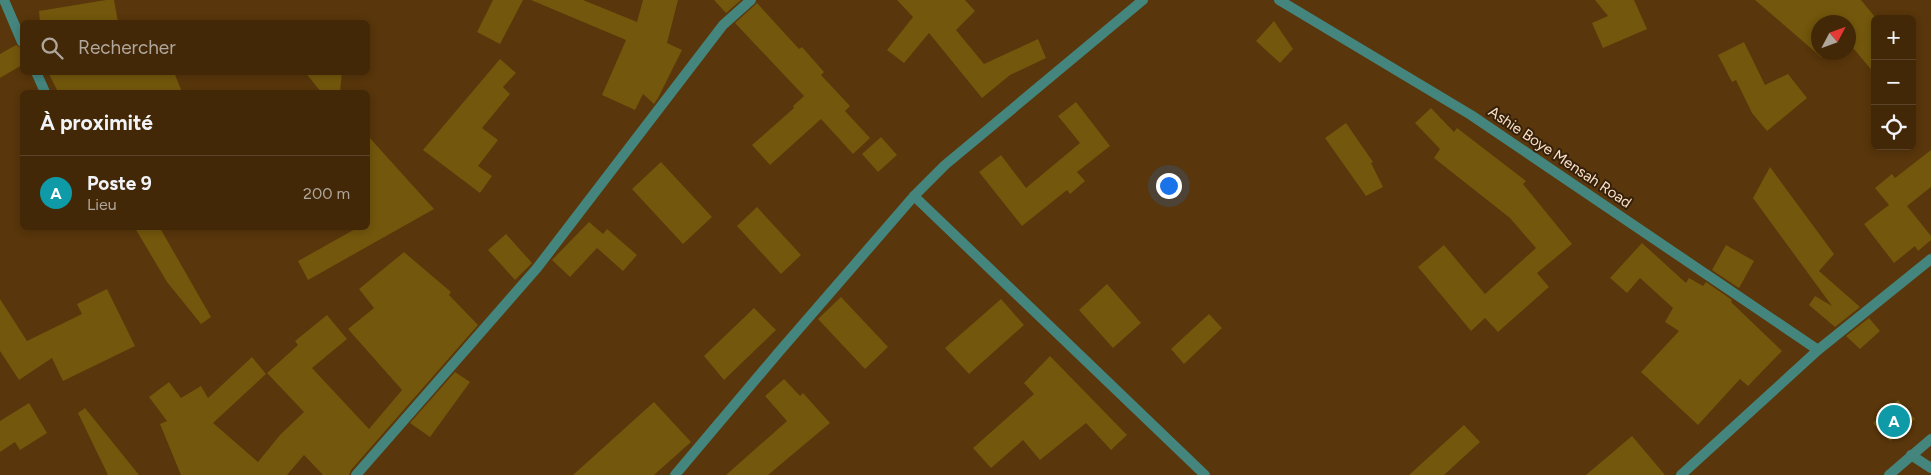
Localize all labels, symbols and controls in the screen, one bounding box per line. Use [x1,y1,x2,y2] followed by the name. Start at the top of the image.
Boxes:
[1811,15,1856,60] north arrow
[1871,15,1916,150] map controls
[1871,15,1916,60] button: +
[20,20,370,75] search box
[38,34,66,62] icon: search
[78,36,176,59] text: Rechercher
[1871,60,1916,105] button: −
[1485,102,1635,212] street label: Ashie Boye Mensah Road
[1871,105,1916,150] button: locate
[40,110,153,135] text: À proximité
[87,172,152,195] text: Poste 9
[1156,173,1182,199] your location
[50,184,62,203] text: A
[303,184,350,203] text: 200 m
[87,195,117,214] text: Lieu
[1878,402,1910,440] pin: A

